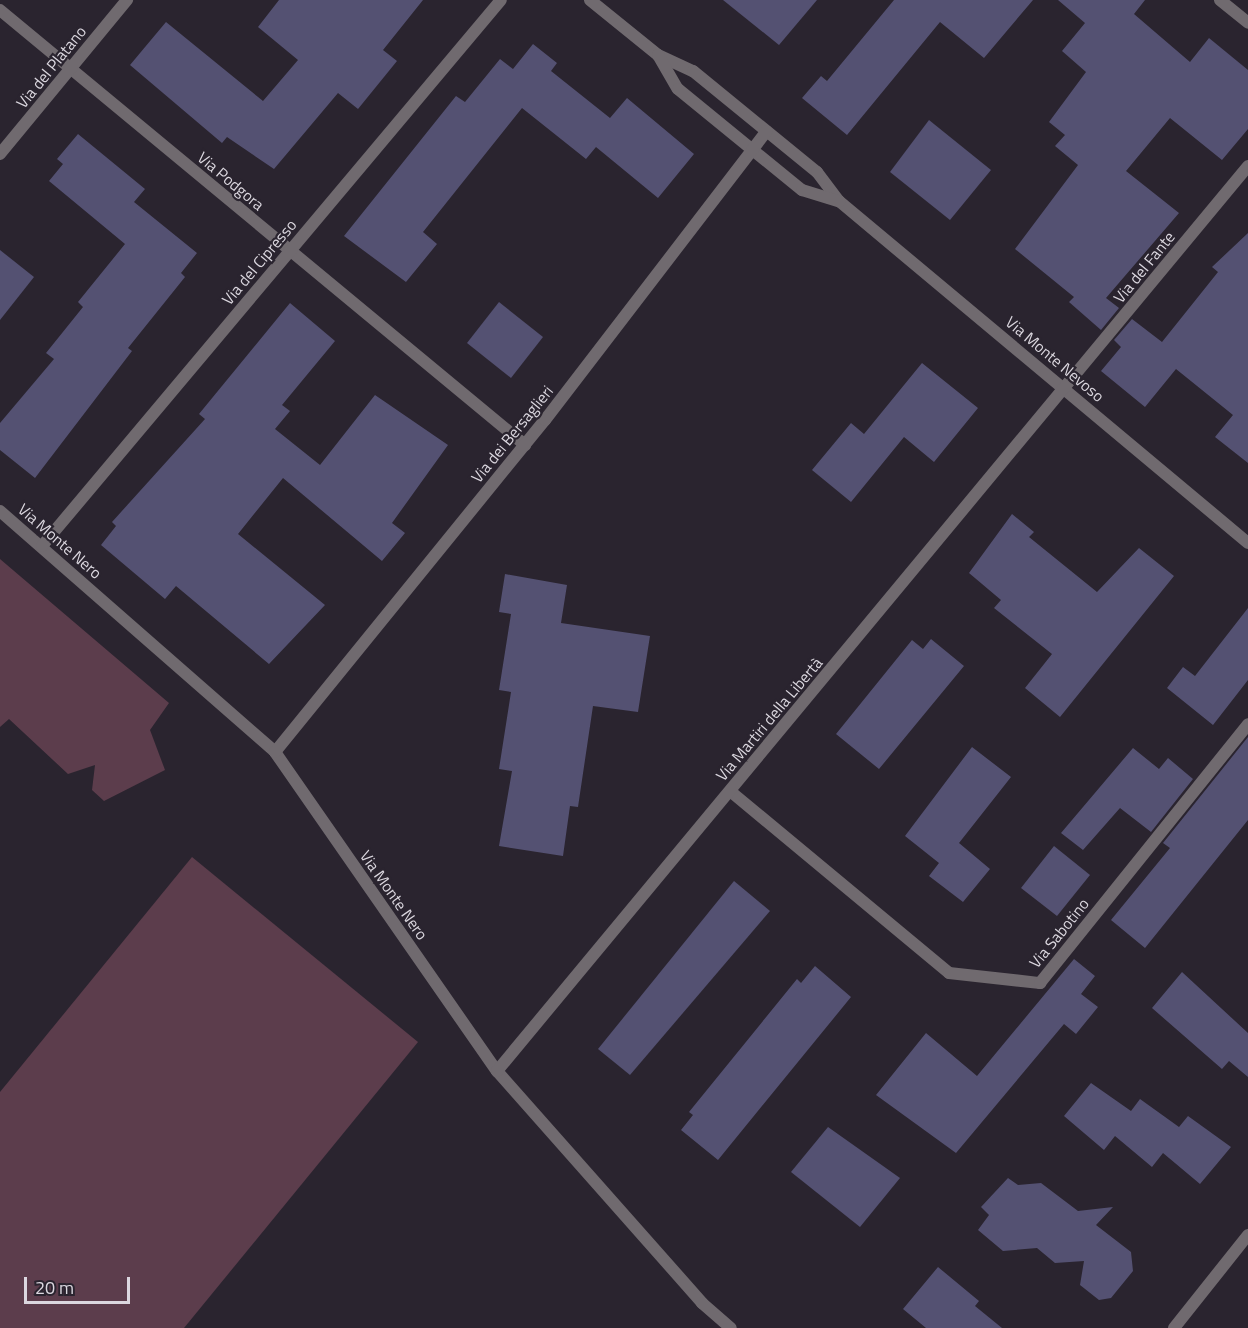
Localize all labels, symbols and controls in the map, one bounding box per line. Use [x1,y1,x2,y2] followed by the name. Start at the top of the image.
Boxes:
[12,22,90,112] street label: Via del Platano
[194,148,268,214] street label: Via Podgora
[218,215,300,309] street label: Via del Cipresso
[1109,227,1179,307] street label: Via del Fante
[1002,312,1108,406] street label: Via Monte Nevoso
[467,382,557,486] street label: Via dei Bersaglieri
[14,499,106,583] street label: Via Monte Nero
[712,653,826,785] street label: Via Martiri della Libertà
[356,847,432,943] street label: Via Monte Nero
[1025,894,1093,972] street label: Via Sabotino
[27,1265,134,1303] scale bar
[35,1274,74,1301] text: 20 m

